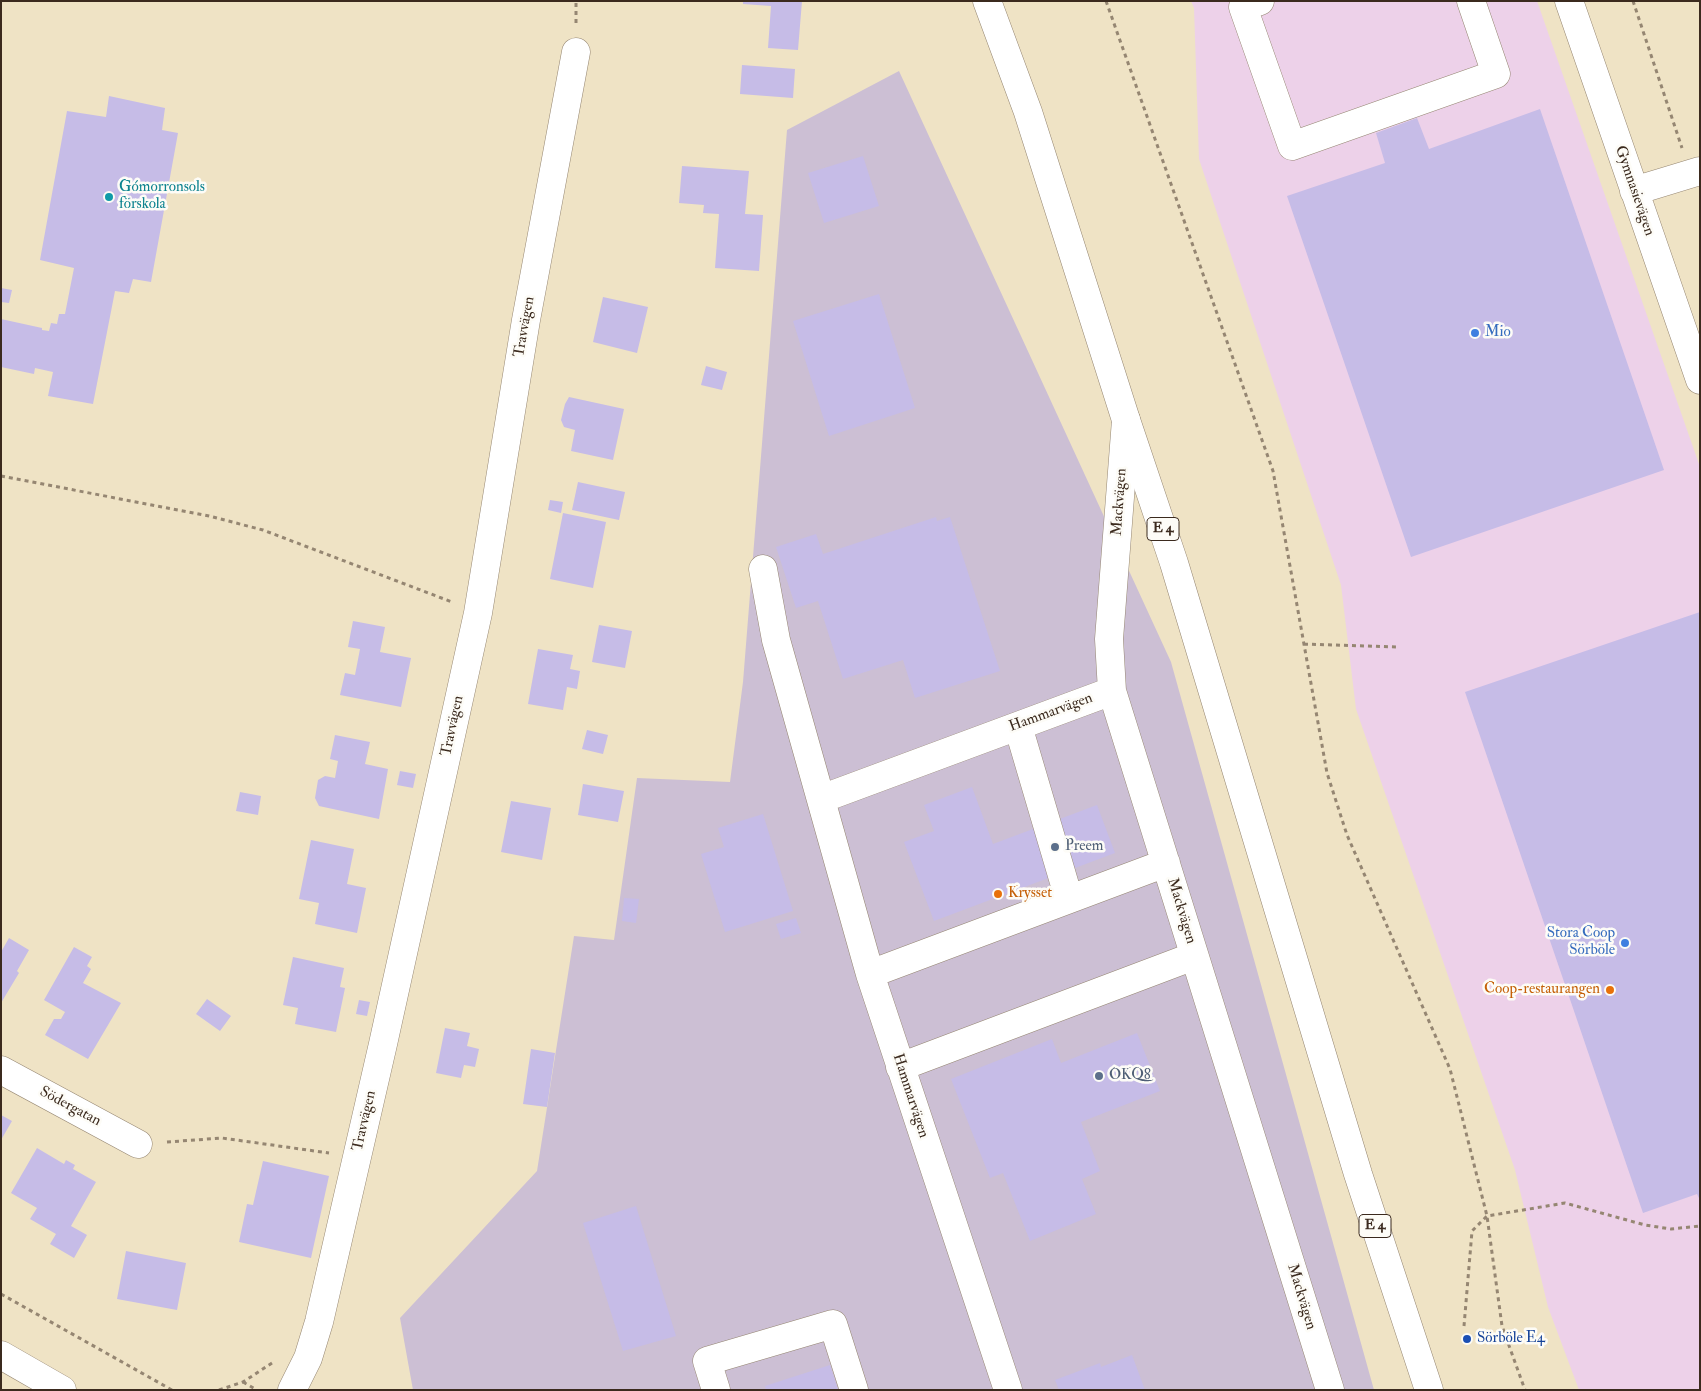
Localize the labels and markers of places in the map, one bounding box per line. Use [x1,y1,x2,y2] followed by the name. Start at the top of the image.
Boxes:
[119,179,205,214] place label: Gómorronsols förskola
[103,191,115,203] marker: Gómorronsols förskola
[1485,324,1511,342] place label: Mio
[1469,327,1481,339] marker: Mio
[1065,838,1103,856] place label: Preem
[1049,841,1061,853] marker: Preem
[1008,885,1052,903] place label: Krysset
[992,888,1004,900] marker: Krysset
[1547,925,1615,960] place label: Stora Coop Sörböle
[1619,937,1631,949] marker: Stora Coop Sörböle
[1484,981,1600,999] place label: Coop-restaurangen
[1604,984,1616,996] marker: Coop-restaurangen
[1109,1067,1151,1085] place label: OKQ8
[1093,1070,1105,1082] marker: OKQ8
[1477,1330,1545,1348] place label: Sörböle E4
[1461,1333,1473,1345] marker: Sörböle E4

